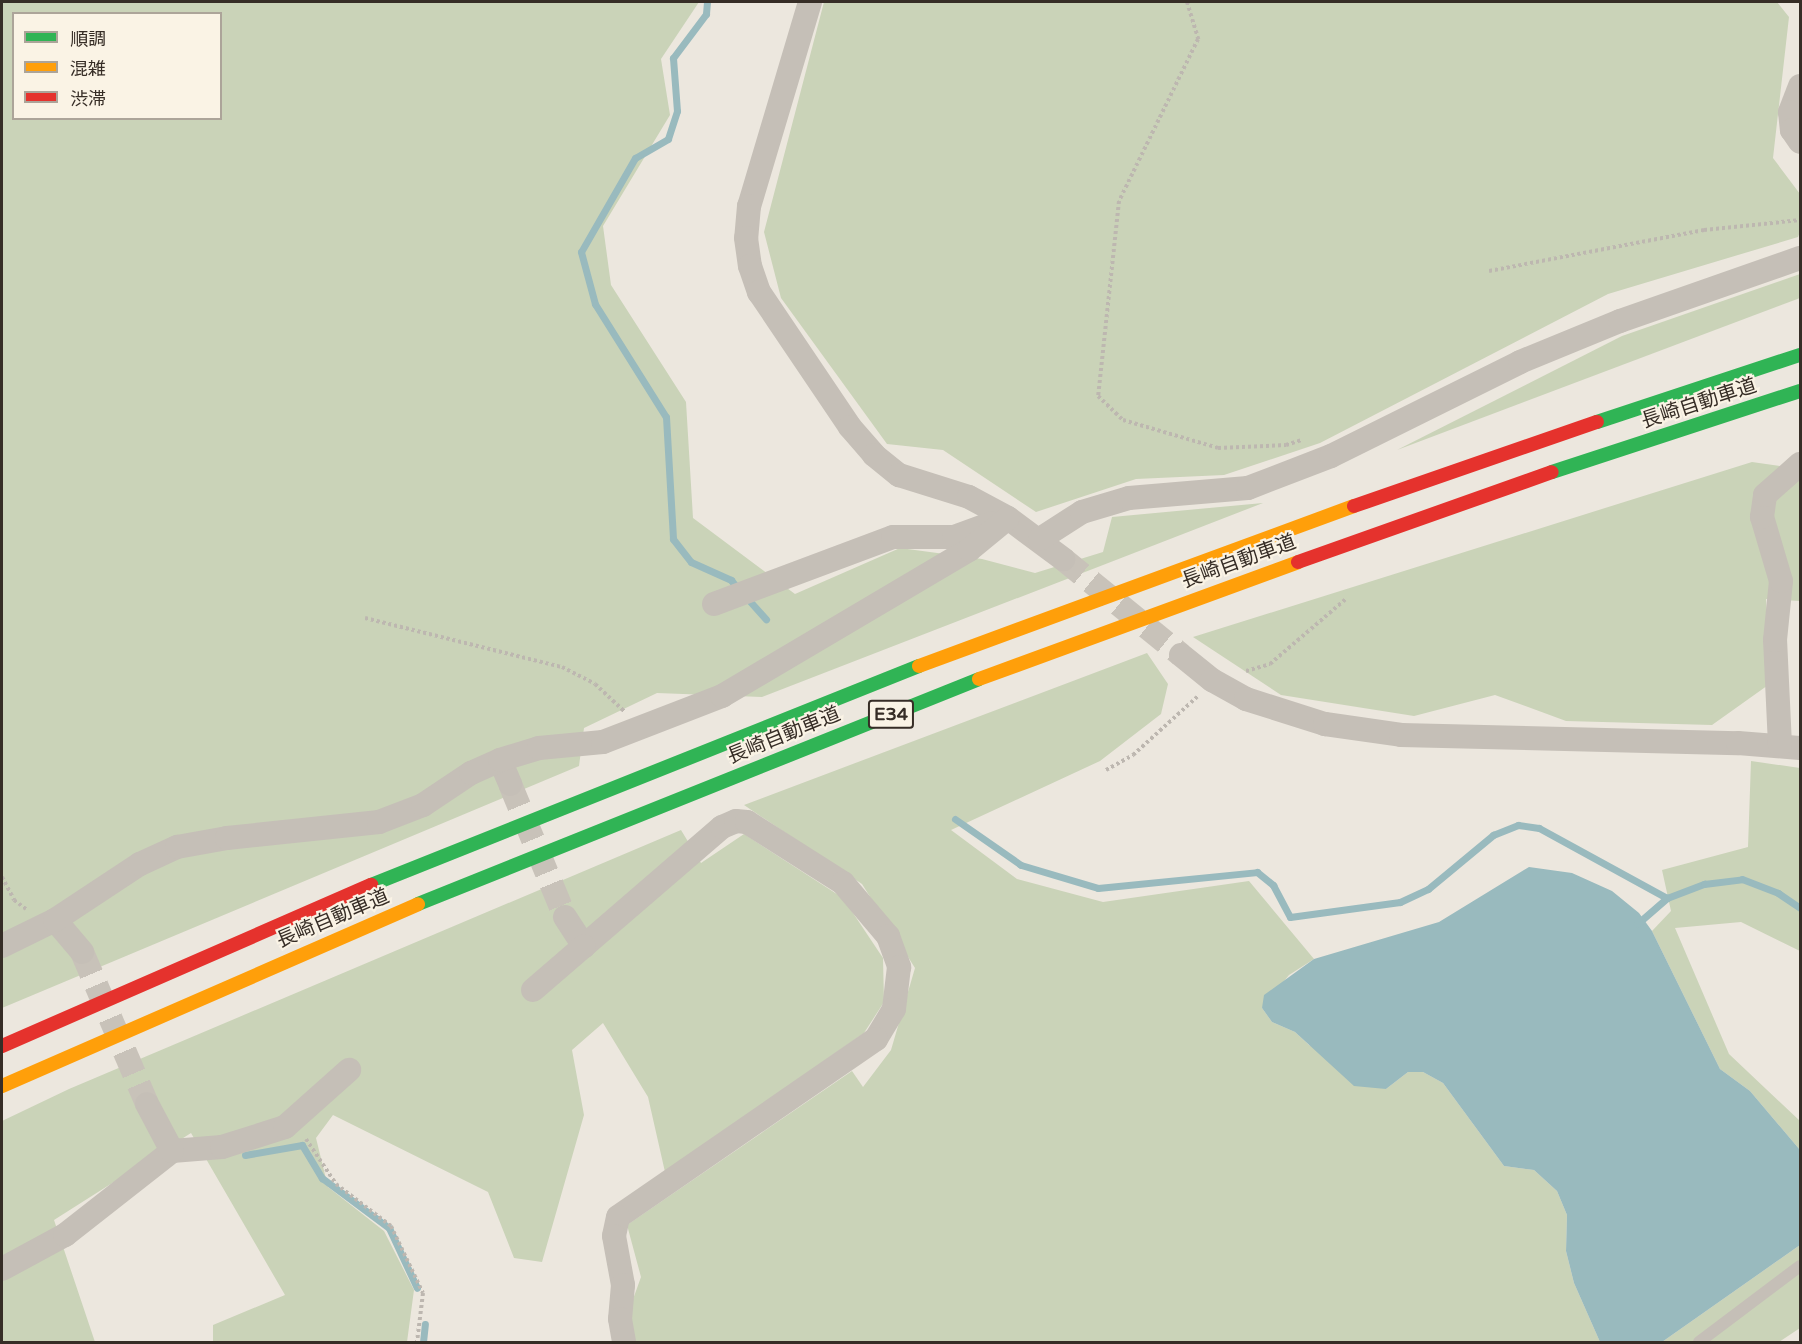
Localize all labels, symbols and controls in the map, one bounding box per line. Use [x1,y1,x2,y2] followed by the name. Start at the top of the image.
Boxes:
[12,12,222,120] legend
[70,28,106,50] text: 順調
[70,58,106,80] text: 混雑
[70,88,106,110] text: 渋滞
[1638,374,1760,434] street label: 長崎自動車道
[1179,530,1299,594] street label: 長崎自動車道
[867,699,915,729] road number: E34
[724,702,844,770] street label: 長崎自動車道
[273,885,393,953] street label: 長崎自動車道

